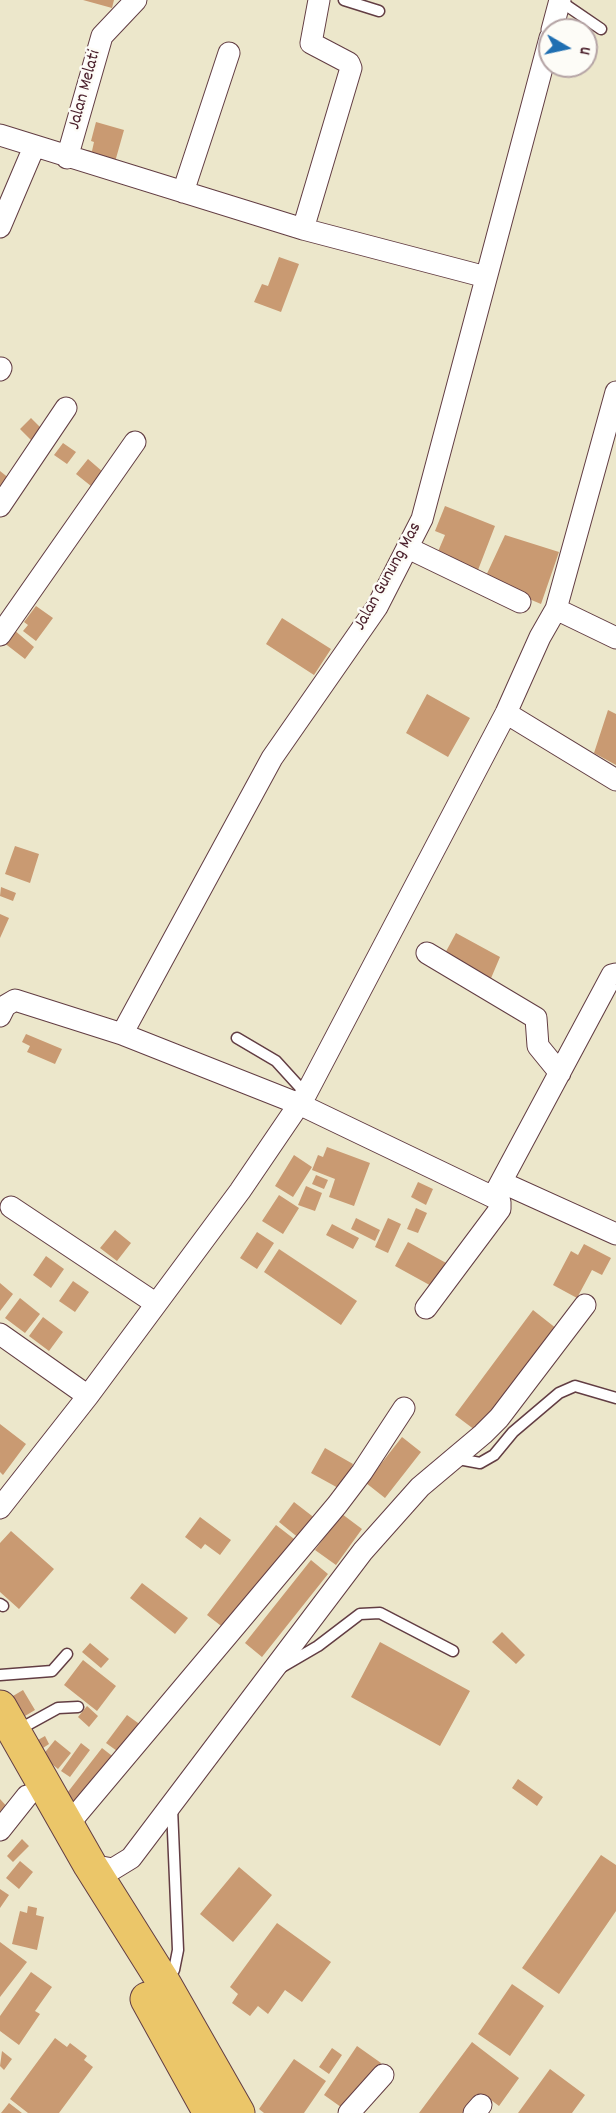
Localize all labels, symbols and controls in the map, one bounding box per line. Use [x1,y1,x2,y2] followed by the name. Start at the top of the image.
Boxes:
[538,18,598,78] north arrow
[572,45,596,56] text: U
[65,48,107,132] street label: Jalan Melati
[350,519,428,635] street label: Jalan Gunung Mas

